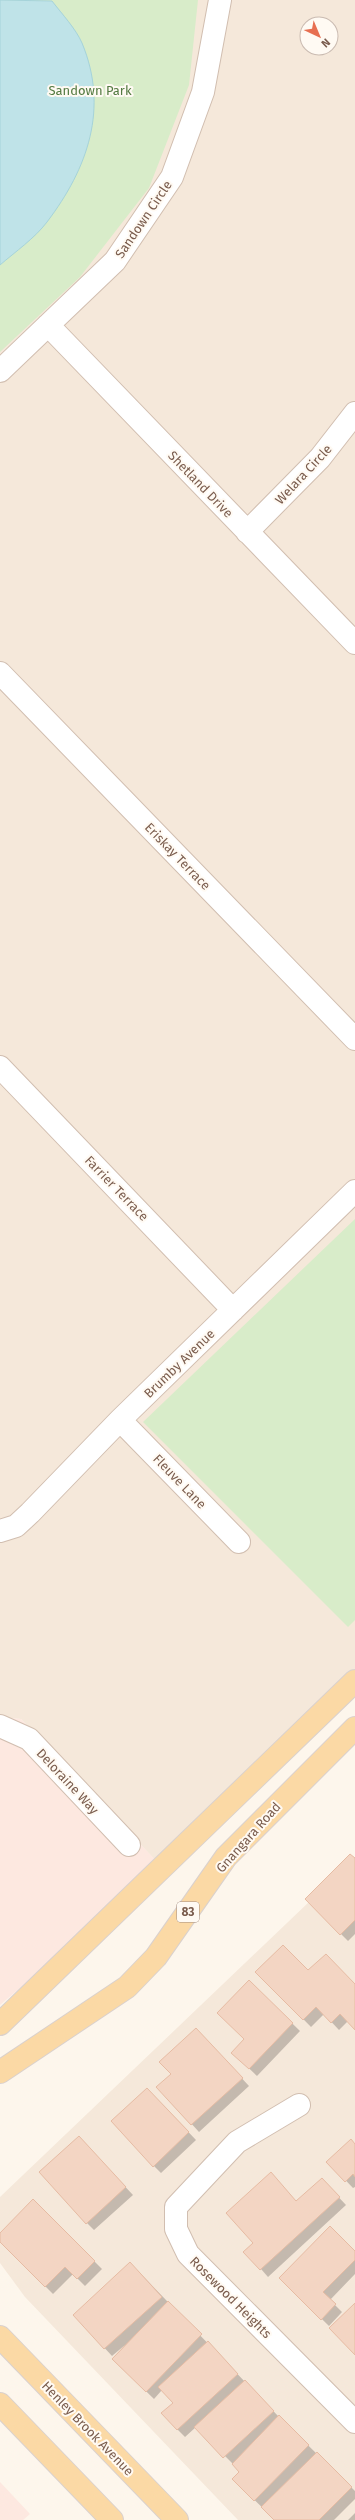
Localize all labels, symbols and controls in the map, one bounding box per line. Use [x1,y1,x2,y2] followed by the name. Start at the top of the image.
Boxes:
[299,16,339,56] north arrow
[318,36,333,50] text: N
[48,83,132,98] park label: Sandown Park
[112,178,175,261] street label: Sandown Circle
[272,441,335,507] street label: Welara Circle
[165,448,236,521] street label: Shetland Drive
[142,820,213,893] street label: Eriskay Terrace
[82,1153,151,1224] street label: Farrier Terrace
[141,1326,218,1401] street label: Brumby Avenue
[150,1451,209,1512] street label: Fleuve Lane
[34,1746,102,1818] street label: Deloraine Way
[213,1799,284,1875] street label: Gnangara Road
[177,1902,199,1922] road number: 83
[187,2254,274,2341] street label: Rosewood Heights
[39,2378,137,2479] street label: Henley Brook Avenue

